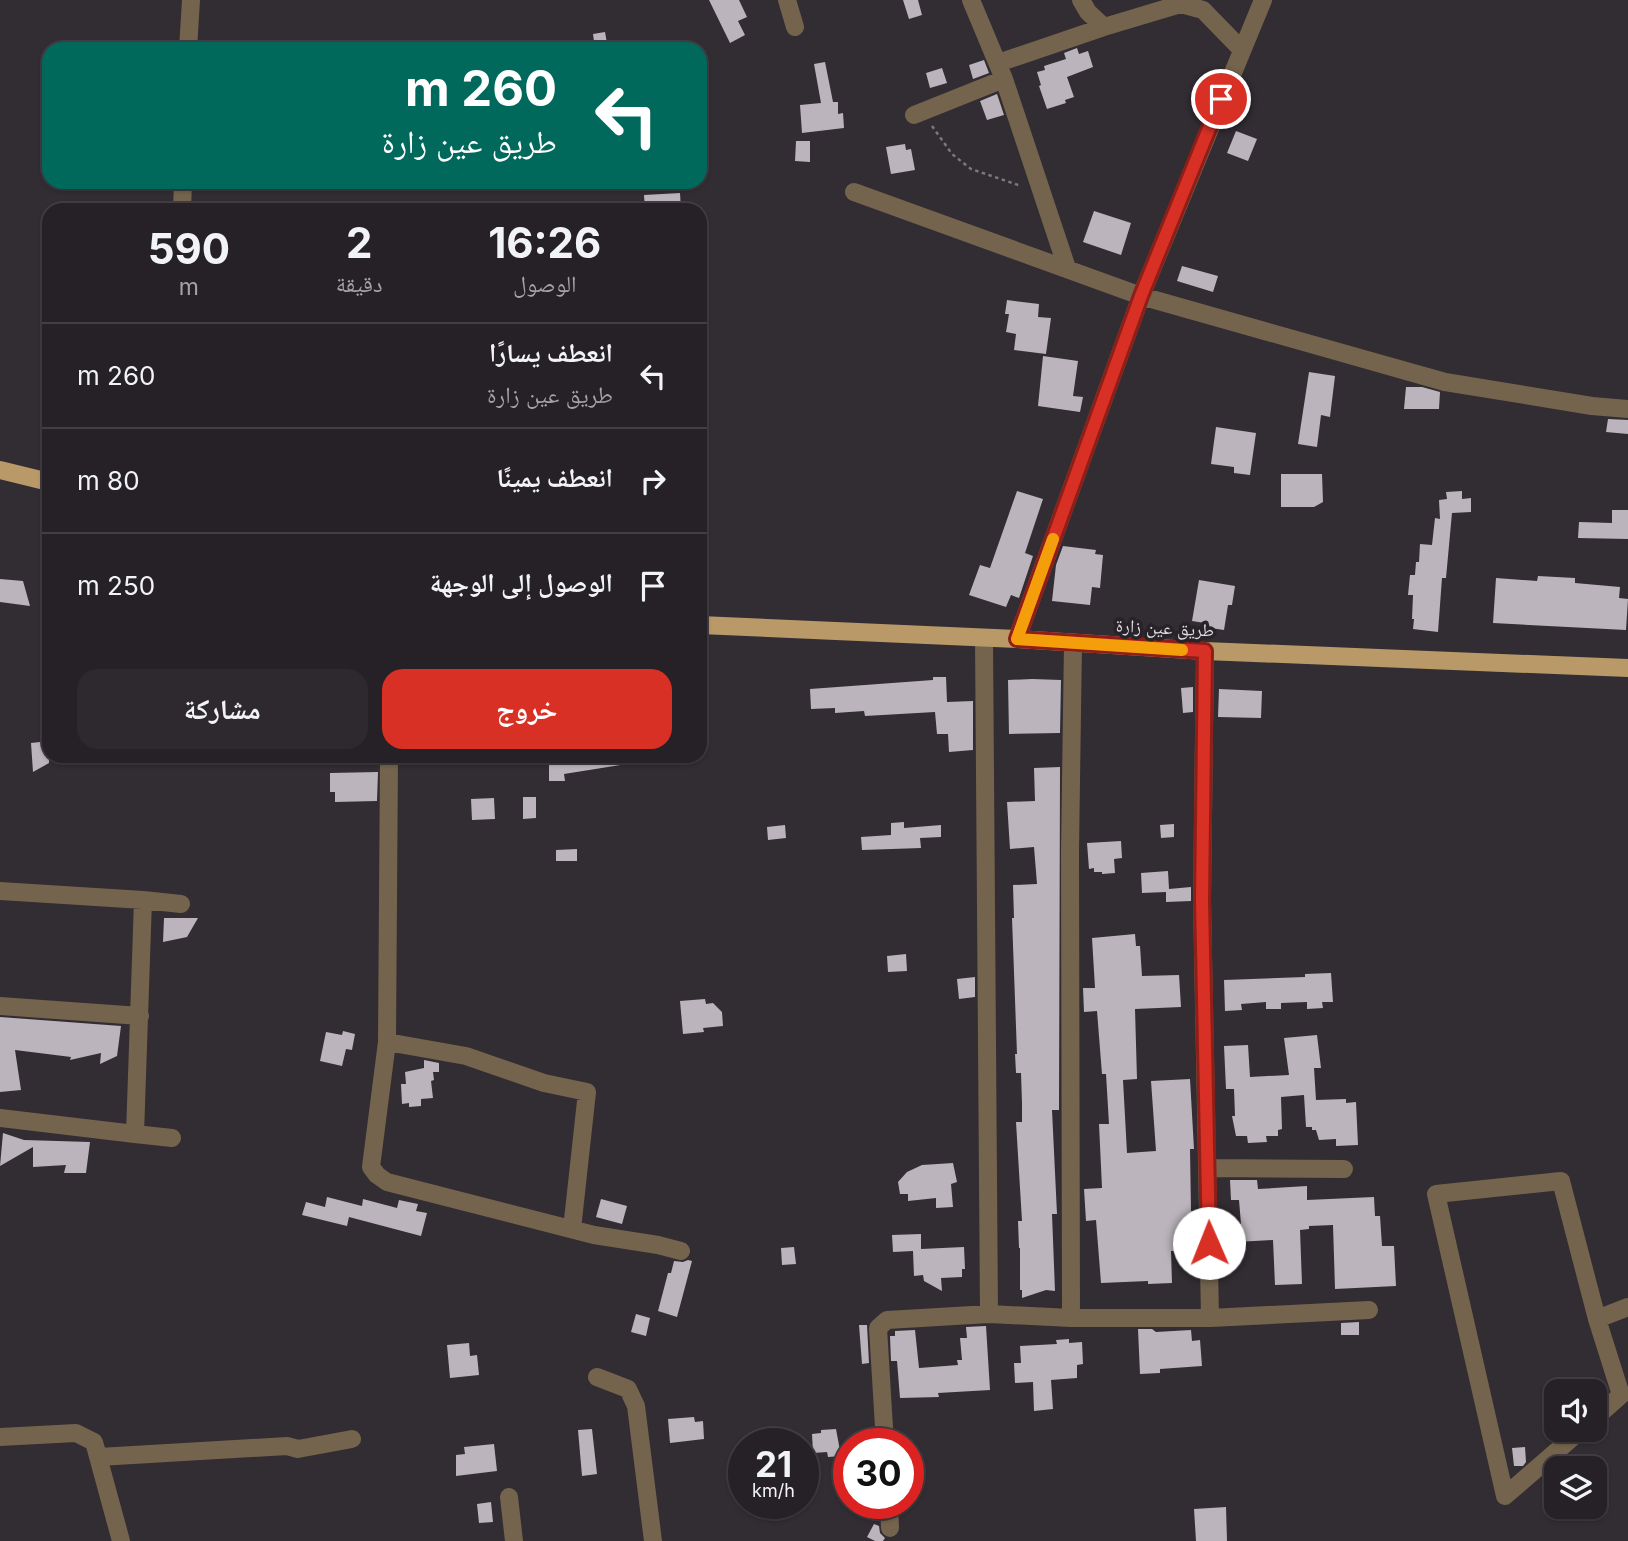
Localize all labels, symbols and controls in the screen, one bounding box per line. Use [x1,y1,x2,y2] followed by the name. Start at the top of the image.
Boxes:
[405,59,557,118] text: 260 m
[1191,69,1251,129] pin
[581,70,672,161] icon: left
[1202,80,1240,118] icon: arrive
[382,122,557,161] text: طريق عين زارة
[346,217,372,268] text: 2
[488,217,601,268] text: 16:26
[148,223,230,274] text: 590
[336,270,383,298] text: دقيقة
[513,270,577,298] text: الوصول
[179,273,199,301] text: m
[489,337,613,368] text: انعطف يسارًا
[634,357,672,395] icon: left
[77,360,155,391] text: 260 m
[487,381,613,409] text: طريق عين زارة
[497,462,613,493] text: انعطف يمينًا
[634,462,672,500] icon: right
[77,465,140,496] text: 80 m
[430,567,613,598] text: الوصول إلى الوجهة
[634,567,672,605] icon: arrive
[77,570,155,601] text: 250 m
[1115,614,1215,642] street label: طريق عين زارة
[77,669,368,749] button: مشاركة
[382,669,672,749] button: خروج
[1172,1206,1246,1280] position arrow
[1544,1379,1607,1519] map controls
[1544,1379,1607,1442] button: sound
[833,1428,924,1519] speed limit sign: 30
[755,1443,792,1485] text: 21
[1544,1456,1607,1519] button: layers
[752,1480,795,1501] text: km/h

